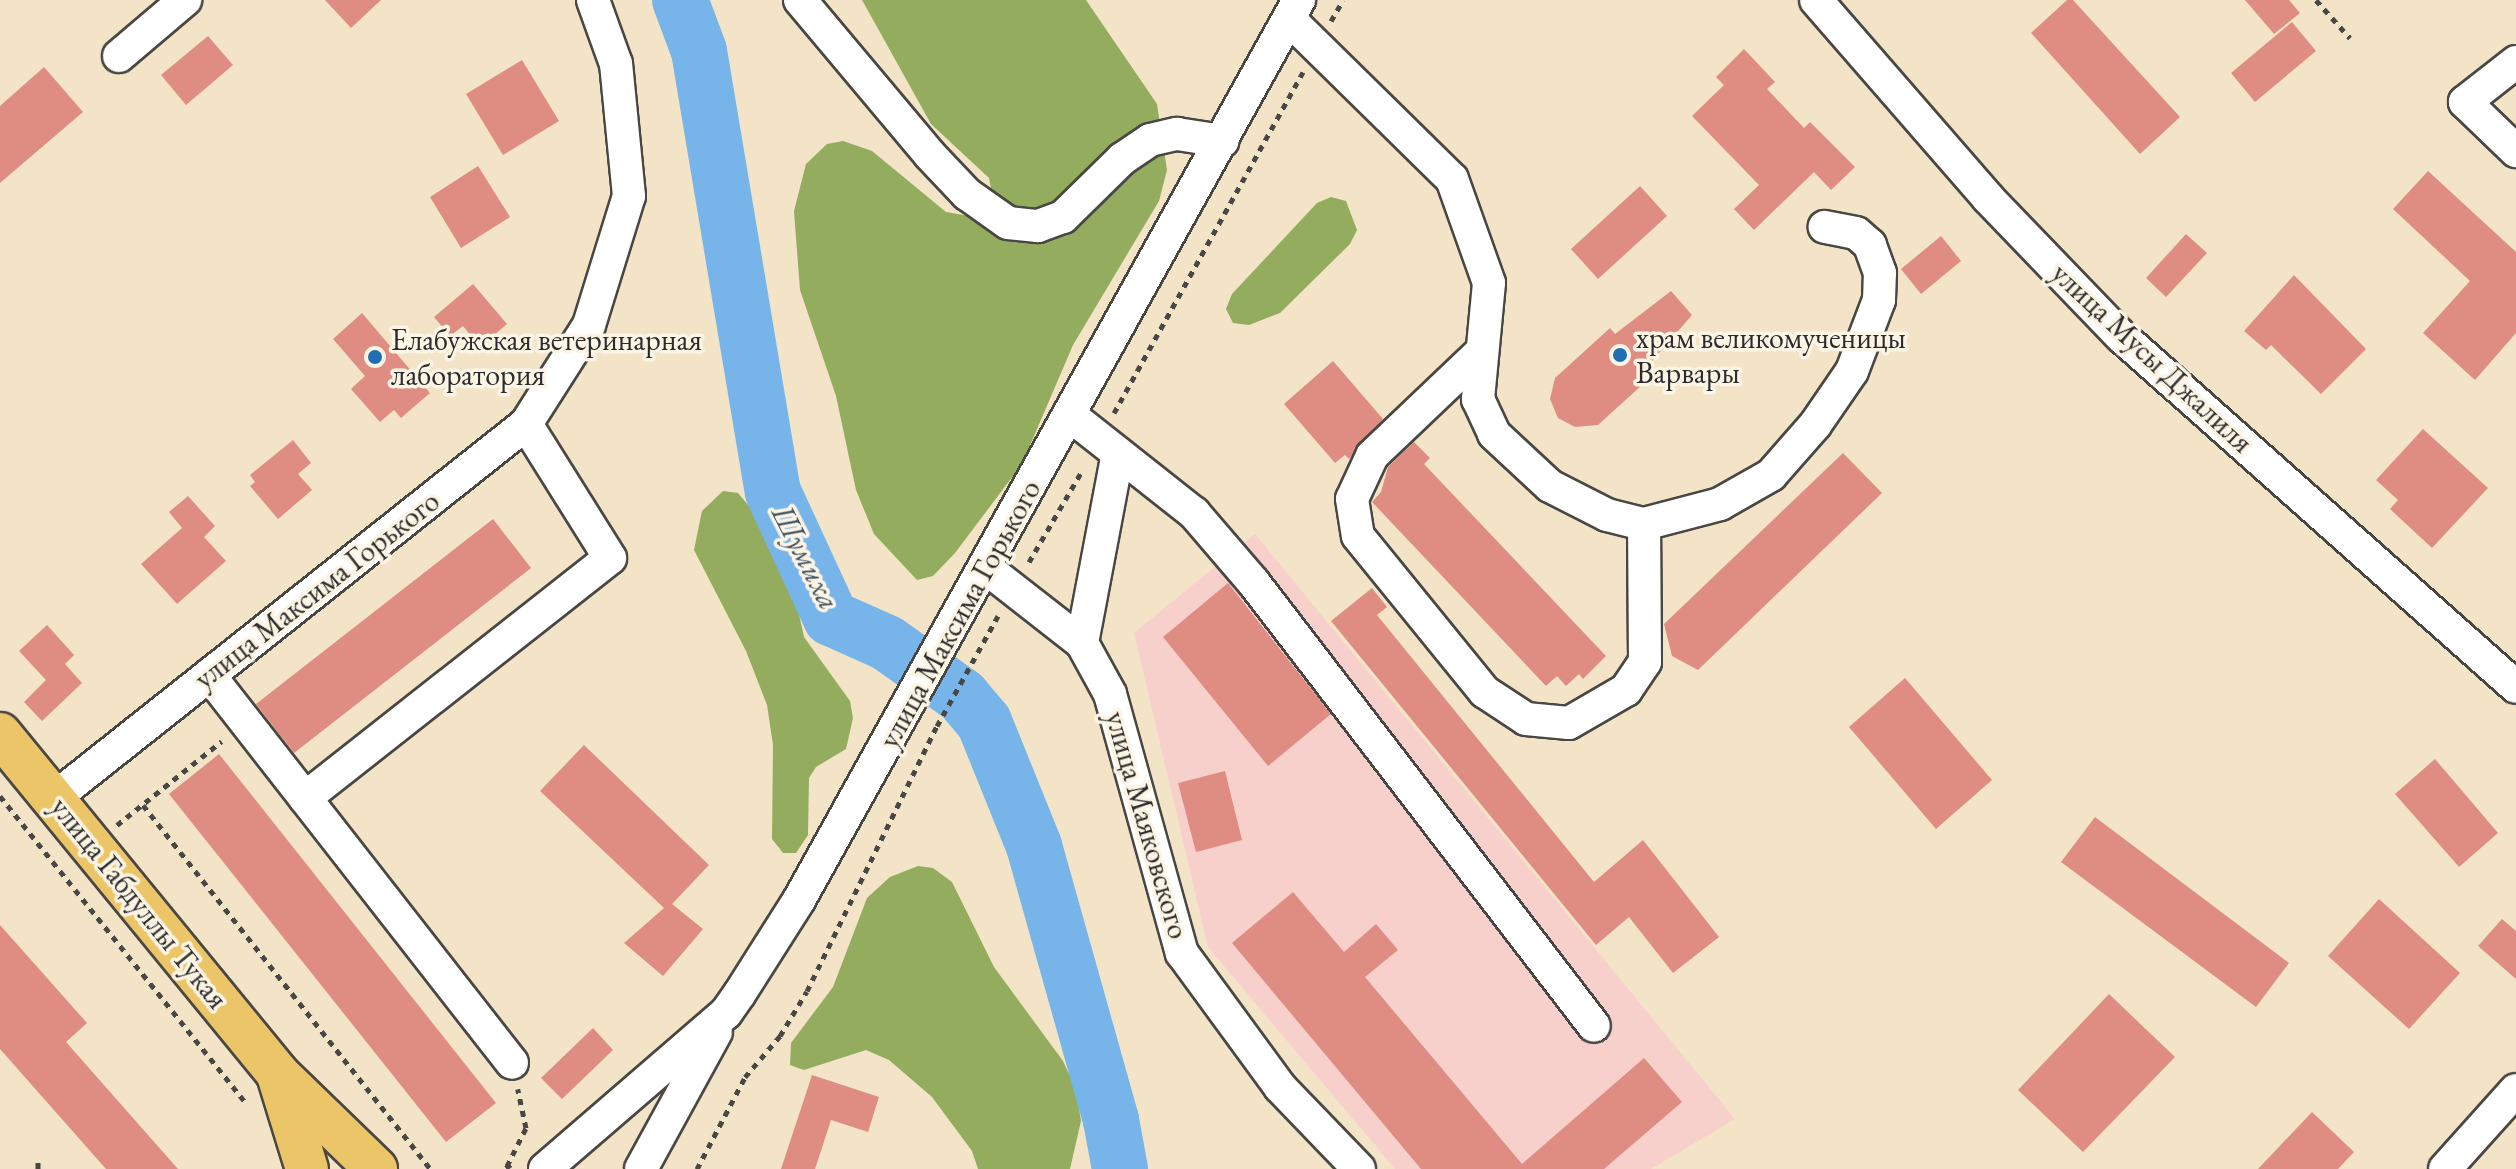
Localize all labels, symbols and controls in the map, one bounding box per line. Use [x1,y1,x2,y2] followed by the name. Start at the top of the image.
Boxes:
[2044,255,2260,461] street label: улица Мусы Джалиля
[1636,320,1906,390] place label: храм великомученицы Варвары
[391,322,702,392] place label: Елабужская ветеринарная лаборатория
[1611,346,1629,364] marker: храм великомученицы Варвары
[366,348,384,366] marker: Елабужская ветеринарная лаборатория
[871,473,1049,755] street label: улица Максима Горького
[187,483,447,697] street label: улица Максима Горького
[763,498,849,616] water label: Шумиха
[1097,707,1197,943] street label: улица Маяковского
[43,790,235,1016] street label: улица Габдуллы Тукая

